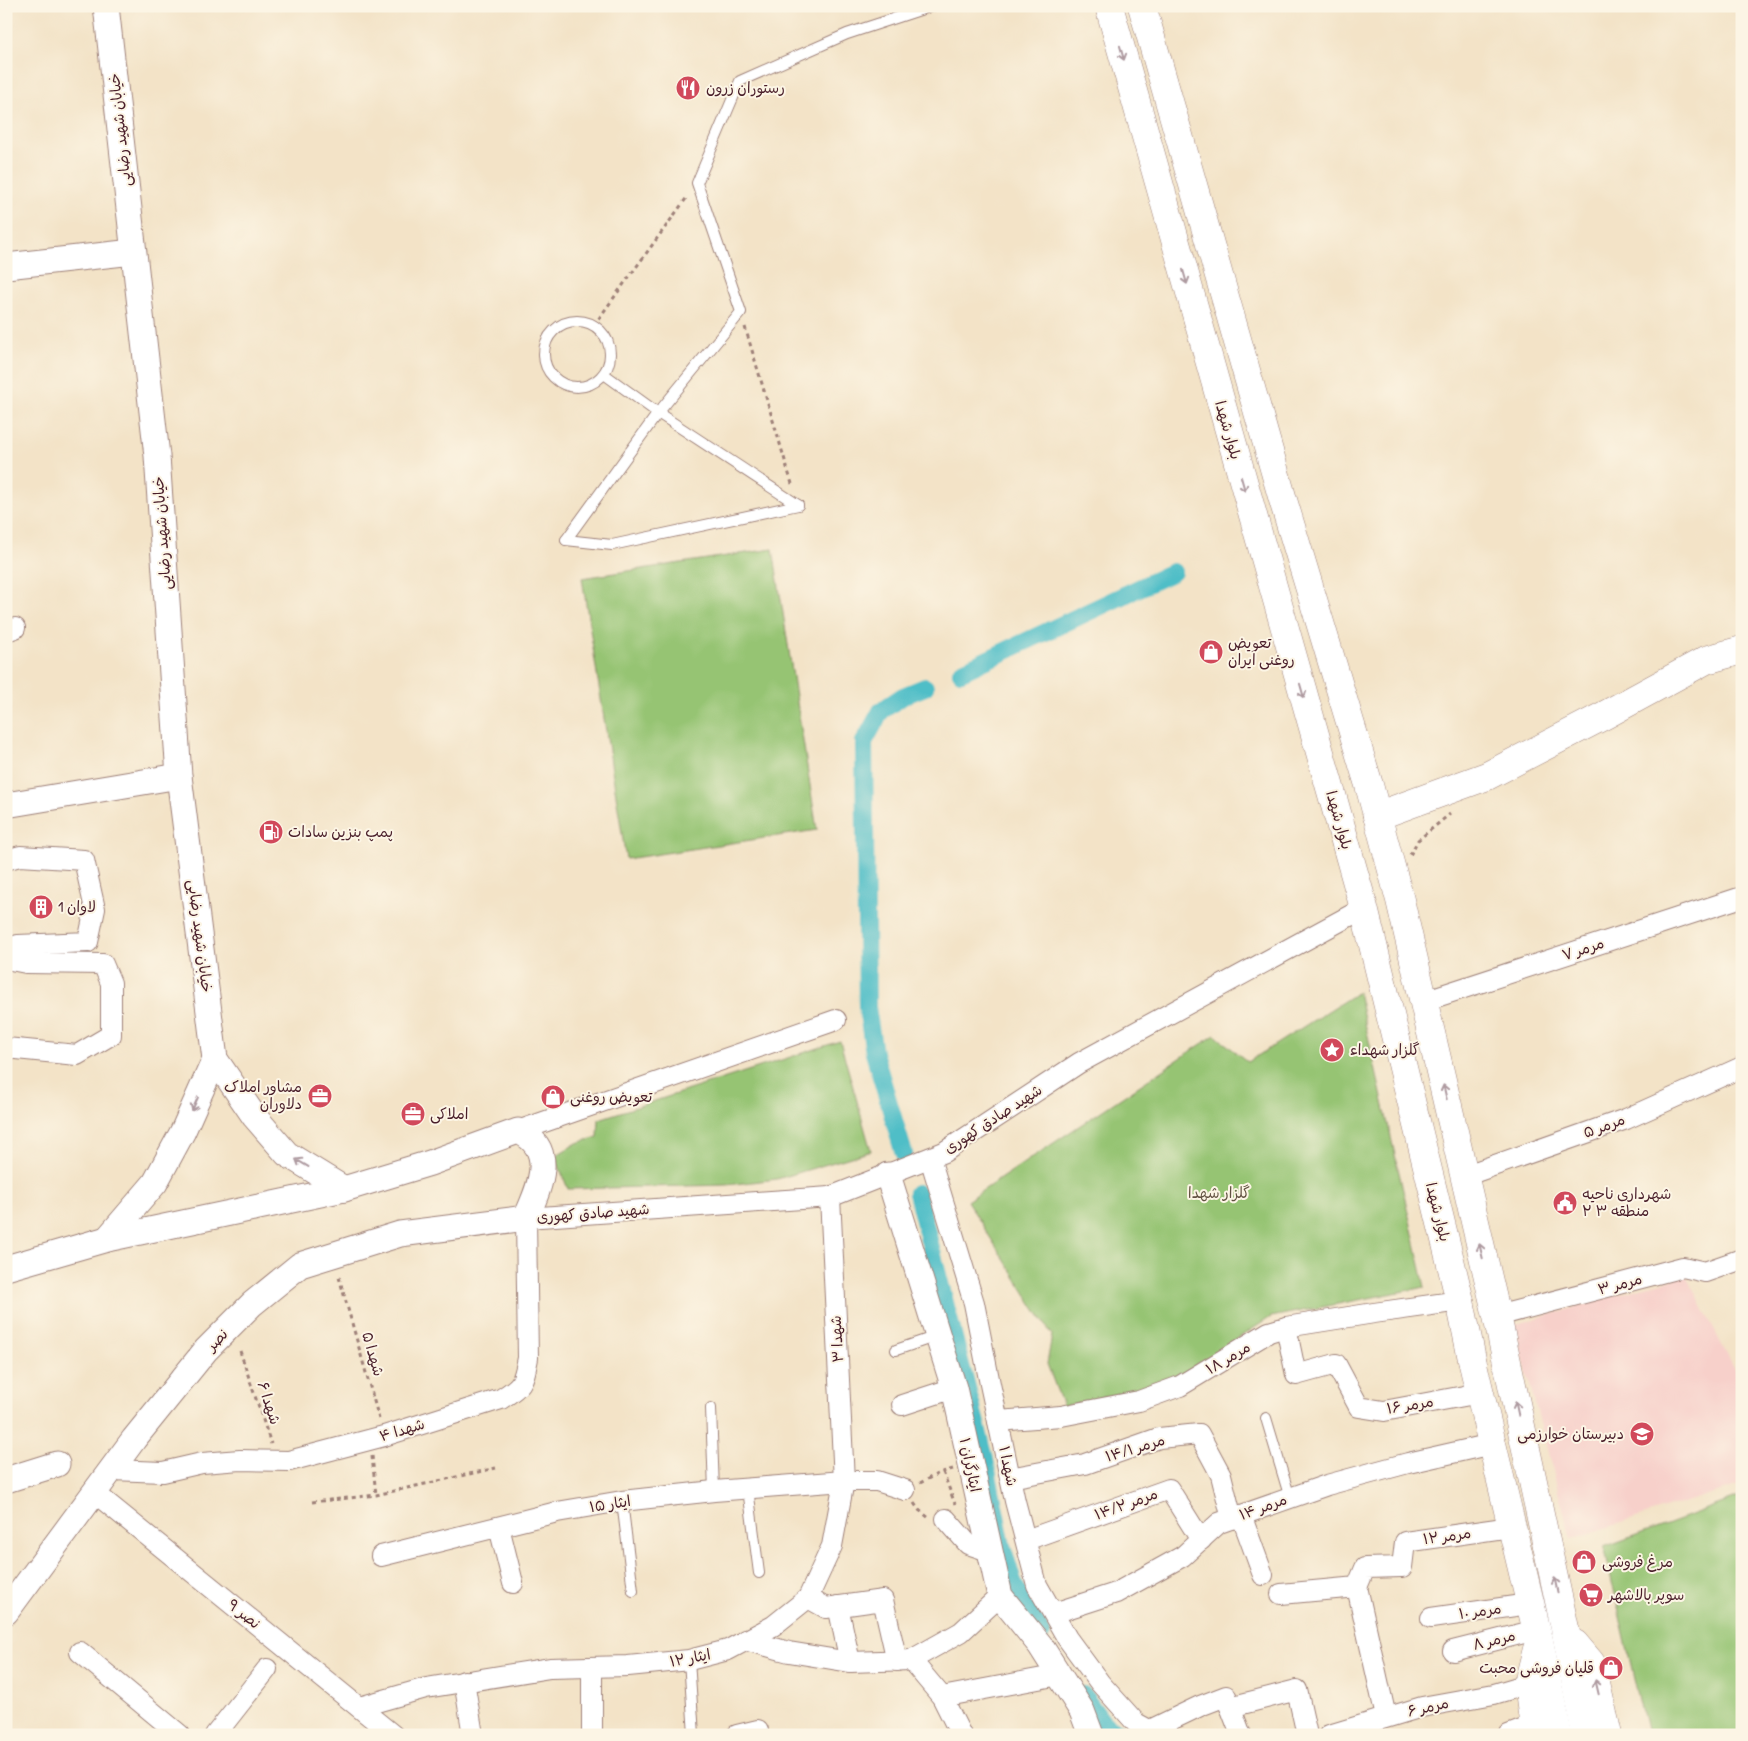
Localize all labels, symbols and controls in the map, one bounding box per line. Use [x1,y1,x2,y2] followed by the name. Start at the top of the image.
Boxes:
[1118,45,1128,61] one-way arrow
[103,72,136,188] street label: خیابان شهید رضایی
[675,75,701,101] restaurant icon: رستوران زرون
[706,77,785,98] place label: رستوران زرون
[1181,269,1191,285] one-way arrow
[1210,398,1247,462] street label: بلوار شهدا
[147,476,176,591] street label: خیابان شهید رضایی
[1239,476,1249,492] one-way arrow
[1228,632,1295,670] place label: تعویض روغنی ایران
[1198,639,1224,665] shop icon: تعویض روغنی ایران
[1298,682,1307,698] one-way arrow
[1321,788,1358,852] street label: بلوار شهدا
[258,819,284,845] fuel station icon: پمپ بنزین سادات
[288,821,393,842] place label: پمپ بنزین سادات
[183,878,218,994] street label: خیابان شهید رضایی
[28,894,54,920] building icon: لاوان 1
[58,896,96,917] place label: لاوان 1
[1559,932,1607,965] street label: مرمر ۷
[1319,1037,1345,1063] place icon: گلزار شهداء
[1350,1039,1420,1060] place label: گلزار شهداء
[224,1076,302,1114] place label: مشاور املاک دلاوران
[940,1079,1046,1158] street label: شهید صادق کهوری
[307,1083,333,1109] office icon: مشاور املاک دلاوران
[540,1084,566,1110] shop icon: تعویض روغنی
[1440,1085,1449,1101] one-way arrow
[570,1086,653,1107] place label: تعویض روغنی
[190,1096,200,1111] one-way arrow
[400,1101,426,1127] office icon: املاکی
[430,1103,468,1124] place label: املاکی
[1580,1108,1628,1143] street label: مرمر ۵
[295,1158,309,1169] one-way arrow
[1421,1180,1456,1244] street label: بلوار شهدا
[1188,1182,1250,1203] park label: گلزار شهدا
[1582,1183,1671,1221] place label: شهرداری ناحیه ۲ منطقه ۳
[1552,1190,1578,1216] public building icon: شهرداری ناحیه ۲ منطقه ۳
[536,1198,650,1227] street label: شهید صادق کهوری
[1476,1243,1486,1259] one-way arrow
[1595,1268,1644,1299] street label: مرمر ۳
[825,1315,848,1363] street label: شهدا ۳
[199,1324,232,1357] street label: نصر
[357,1329,390,1379] street label: شهدا ۵
[1201,1336,1254,1379] street label: مرمر ۱۸
[253,1379,286,1427] street label: شهدا ۶
[1385,1390,1435,1419] street label: مرمر ۱۶
[1512,1402,1522,1418] one-way arrow
[377,1413,427,1446] street label: شهدا ۴
[1629,1421,1655,1447] school or university icon: دبیرستان خوارزمی
[1517,1423,1624,1444] place label: دبیرستان خوارزمی
[1103,1429,1167,1467] street label: مرمر ۱۴/۱
[954,1436,986,1494] street label: ایثارگران ۱
[994,1444,1023,1488] street label: شهدا ۱
[1091,1482,1160,1525] street label: مرمر ۱۴/۲
[1236,1488,1290,1525] street label: مرمر ۱۴
[588,1490,632,1517] street label: ایثار ۱۵
[1422,1522,1472,1549] street label: مرمر ۱۲
[1571,1549,1597,1575] shop icon: مرغ فروشی
[1602,1551,1673,1572] place label: مرغ فروشی
[1551,1577,1560,1593] one-way arrow
[1578,1582,1604,1608] supermarket icon: سوپر بالاشهر
[1607,1584,1684,1605] place label: سوپر بالاشهر
[223,1594,265,1633] street label: نصر ۹
[1457,1597,1503,1624] street label: مرمر ۱۰
[1470,1624,1517,1655] street label: مرمر ۸
[668,1643,712,1672] street label: ایثار ۱۲
[1598,1655,1624,1681] shop icon: قلیان فروشی محبت
[1479,1657,1594,1678] place label: قلیان فروشی محبت
[1592,1680,1601,1696] one-way arrow
[1405,1692,1451,1721] street label: مرمر ۶

